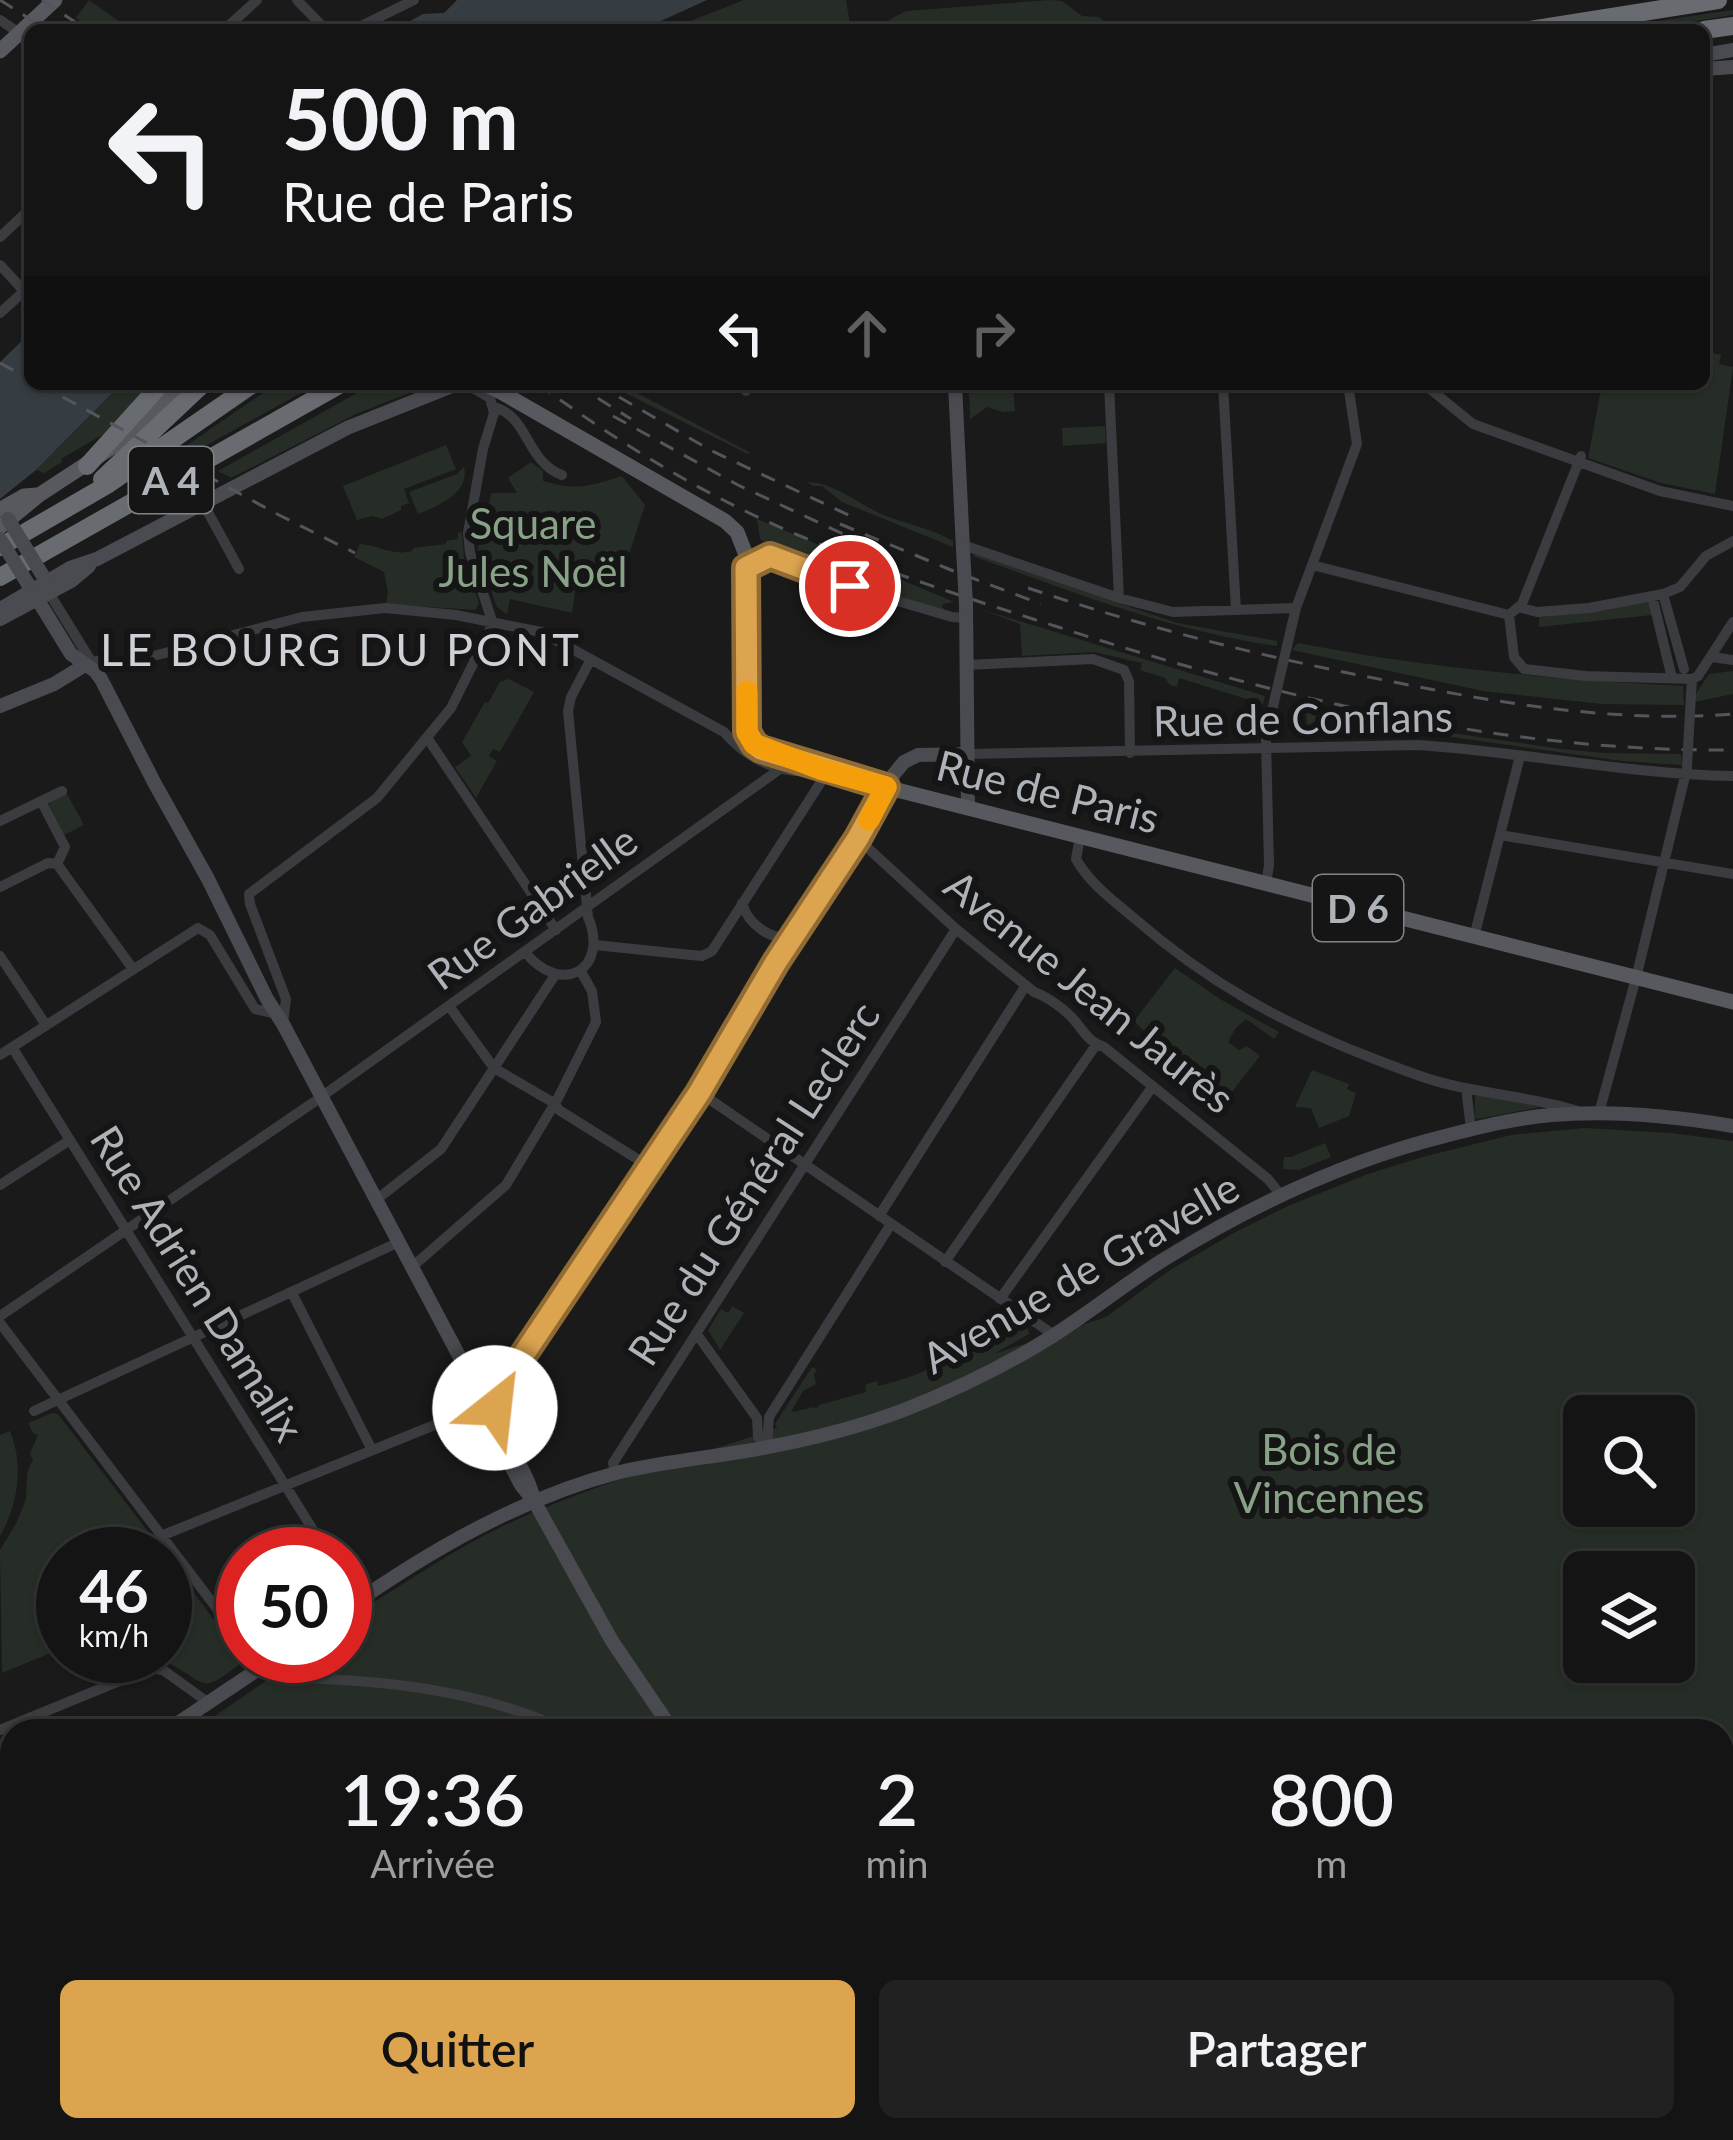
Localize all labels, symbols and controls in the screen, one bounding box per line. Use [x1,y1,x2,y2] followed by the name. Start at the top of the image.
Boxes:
[282,67,519,168] text: 500 m
[84,72,240,228] icon: left
[282,169,574,234] text: Rue de Paris
[708,300,774,366] icon: left
[834,300,900,366] icon: ahead
[960,300,1026,366] icon: right
[129,447,213,513] road number: A 4
[439,498,627,596] park label: Square Jules Noël
[799,535,901,637] pin
[817,553,883,619] icon: arrive
[100,622,582,676] district label: LE BOURG DU PONT
[1153,690,1453,746] street label: Rue de Conflans
[932,739,1164,843] street label: Rue de Paris
[418,814,646,1000] street label: Rue Gabrielle
[935,859,1245,1123] street label: Avenue Jean Jaurès
[1313,875,1403,941] road number: D 6
[617,992,889,1374] street label: Rue du Général Leclerc
[81,1116,315,1450] street label: Rue Adrien Damalix
[913,1161,1247,1383] street label: Avenue de Gravelle
[432,1345,558,1471] position arrow
[1563,1395,1695,1683] map controls
[1563,1395,1695,1527] button: search
[1233,1424,1425,1522] park label: Bois de Vincennes
[216,1527,372,1683] speed limit sign: 50
[1563,1551,1695,1683] button: layers
[79,1554,149,1626] text: 46
[79,1617,149,1653] text: km/h
[340,1755,525,1841] text: 19:36
[876,1755,918,1841] text: 2
[1269,1755,1394,1841] text: 800
[370,1840,495,1886] text: Arrivée
[865,1840,929,1886] text: min
[1315,1840,1347,1886] text: m
[60,1980,855,2118] button: Quitter
[879,1980,1674,2118] button: Partager

